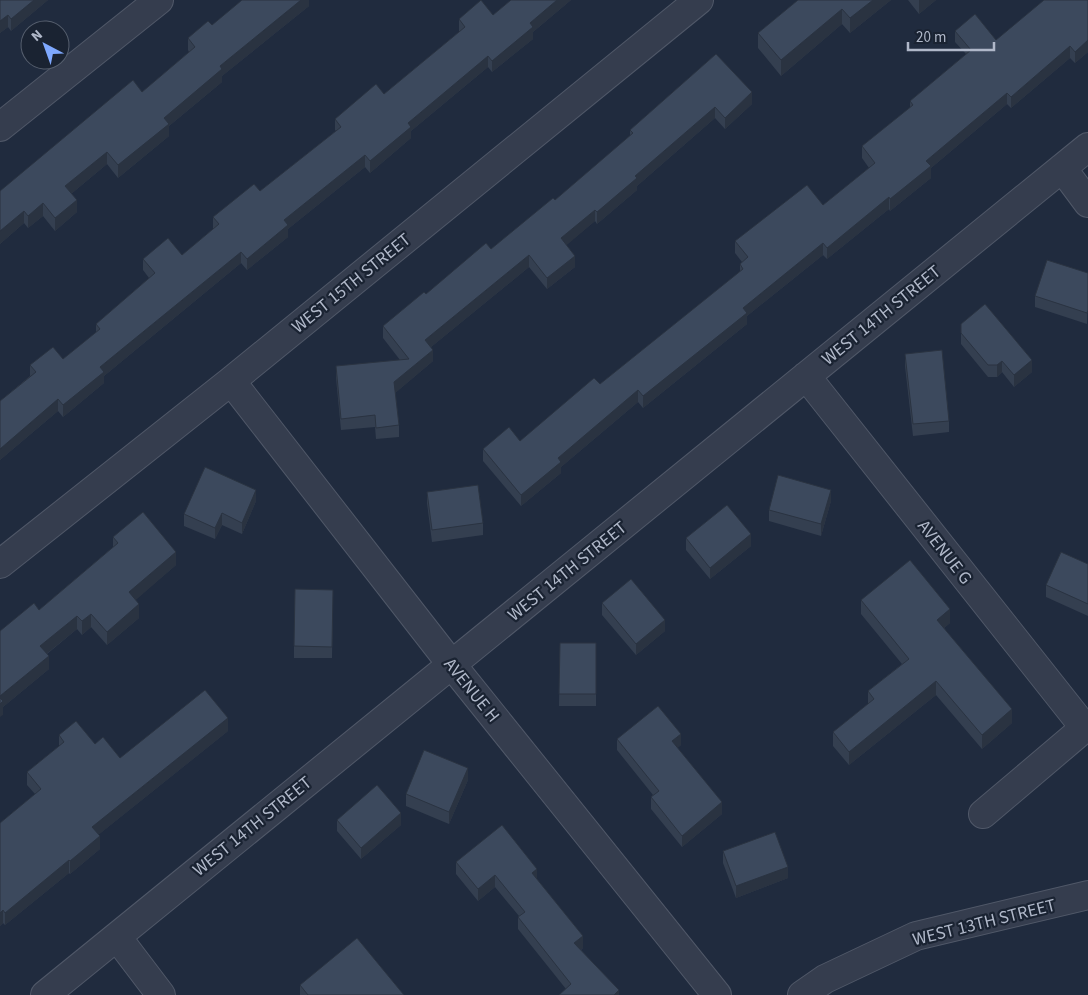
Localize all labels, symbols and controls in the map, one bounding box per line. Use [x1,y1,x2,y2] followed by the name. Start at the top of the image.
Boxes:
[20,20,70,70] north arrow
[908,20,994,52] scale bar
[27,25,47,47] text: N
[916,27,946,48] text: 20 m
[286,227,416,339] street label: WEST 15TH STREET
[816,259,946,371] street label: WEST 14TH STREET
[502,515,632,627] street label: WEST 14TH STREET
[911,515,978,590] street label: AVENUE G
[438,653,505,728] street label: AVENUE H
[187,770,317,882] street label: WEST 14TH STREET
[910,893,1059,952] street label: WEST 13TH STREET

